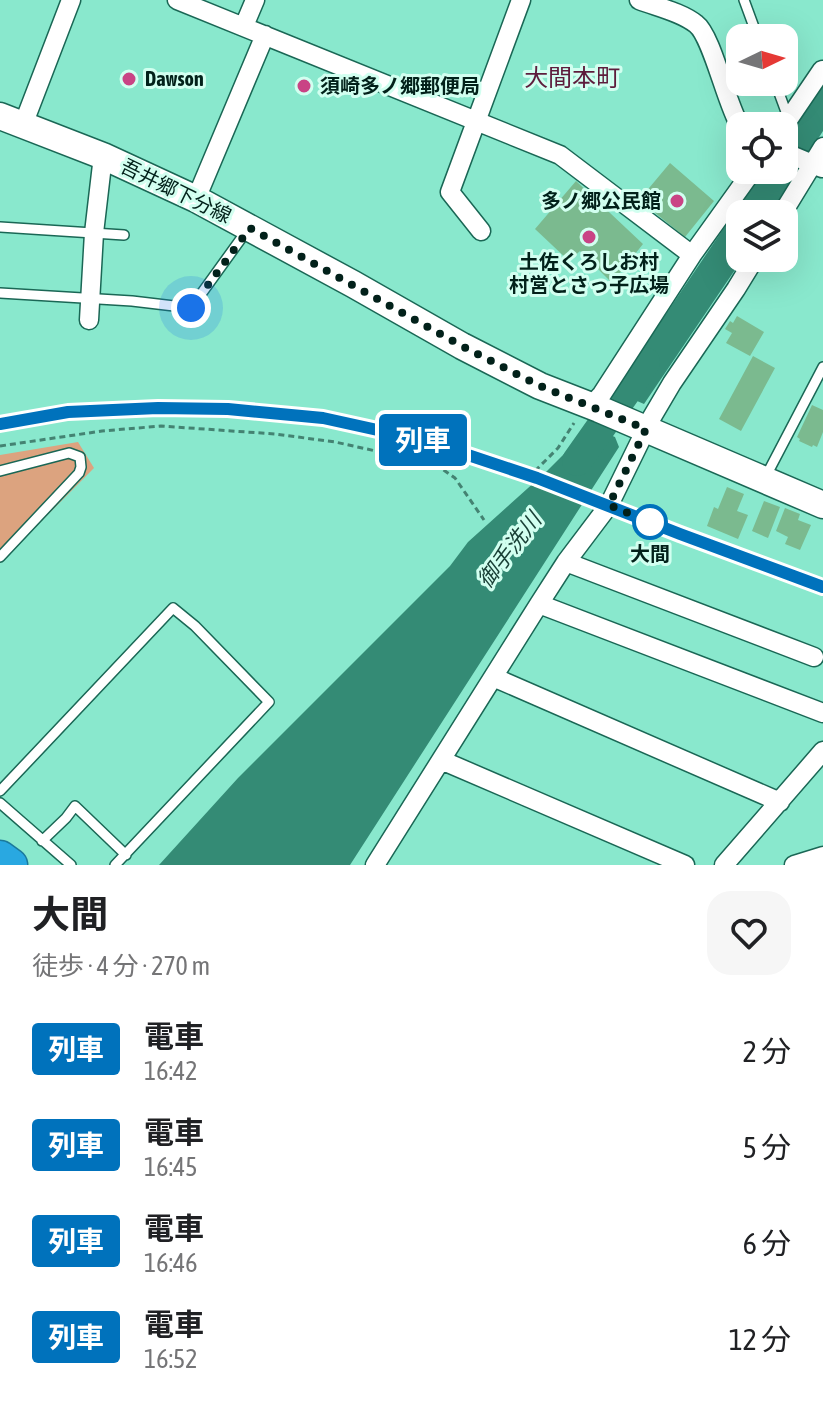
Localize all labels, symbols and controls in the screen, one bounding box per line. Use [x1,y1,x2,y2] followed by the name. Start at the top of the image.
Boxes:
[726,24,798,96] north arrow
[726,24,798,272] map controls
[524,64,620,91] district label: 大間本町
[145,67,204,90] place label: Dawson
[120,70,138,88] marker: Dawson
[320,74,480,97] place label: 須崎多ノ郷郵便局
[295,77,313,95] marker: 須崎多ノ郷郵便局
[726,112,798,184] button: locate
[117,154,235,227] street label: 吾井郷下分線
[541,189,661,212] place label: 多ノ郷公民館
[668,192,686,210] marker: 多ノ郷公民館
[726,200,798,272] button: layers
[580,228,598,246] marker: 土佐くろしお村 村営とさっ子広場
[509,250,669,296] place label: 土佐くろしお村 村営とさっ子広場
[171,288,211,328] your location
[387,414,459,466] line badge: 列車
[395,424,451,456] text: 列車
[633,505,667,539] marker: 大間
[472,506,548,593] water label: 御手洗川
[630,542,670,565] place label: 大間
[707,891,791,975] button: heart
[32,893,108,936] text: 大間
[32,951,210,981] text: 徒歩 · 4 分 · 270 m
[144,1019,204,1053] text: 電車
[48,1033,104,1065] text: 列車
[743,1034,791,1068] text: 2 分
[144,1056,198,1086] text: 16:42
[144,1115,204,1149] text: 電車
[48,1129,104,1161] text: 列車
[743,1130,791,1164] text: 5 分
[144,1152,198,1182] text: 16:45
[144,1211,204,1245] text: 電車
[48,1225,104,1257] text: 列車
[743,1226,791,1260] text: 6 分
[144,1248,198,1278] text: 16:46
[144,1307,204,1341] text: 電車
[48,1321,104,1353] text: 列車
[729,1322,791,1356] text: 12 分
[144,1344,198,1374] text: 16:52

